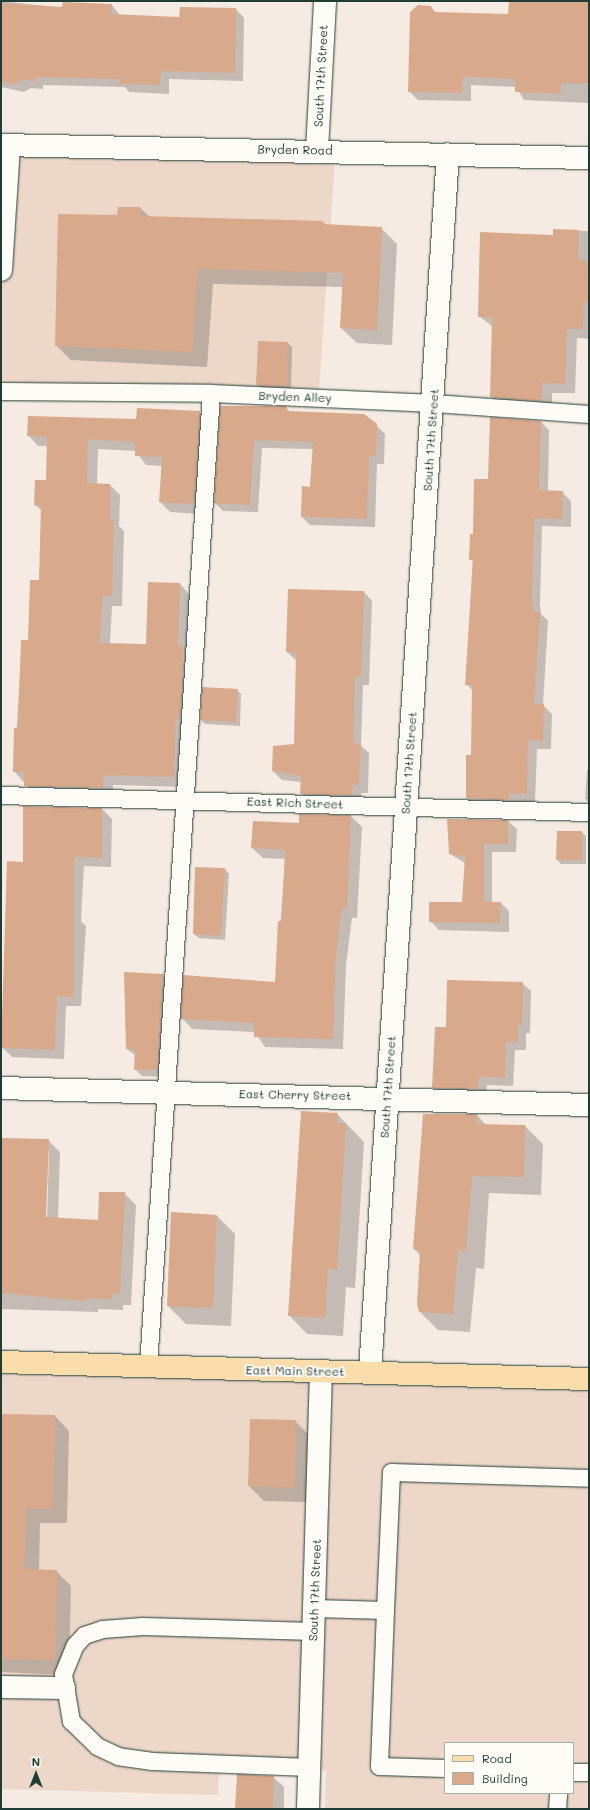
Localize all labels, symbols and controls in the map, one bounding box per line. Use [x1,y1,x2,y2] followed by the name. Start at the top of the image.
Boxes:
[311,24,331,128] street label: South 17th Street
[257,142,333,158] street label: Bryden Road
[420,388,442,492] street label: South 17th Street
[258,389,332,405] street label: Bryden Alley
[398,711,420,815] street label: South 17th Street
[247,794,343,812] street label: East Rich Street
[377,1035,399,1139] street label: South 17th Street
[239,1087,351,1103] street label: East Cherry Street
[246,1363,344,1379] street label: East Main Street
[306,1539,324,1641] street label: South 17th Street
[444,1742,574,1794] legend
[482,1750,512,1766] text: Road
[16,1754,56,1794] north arrow
[32,1754,40,1769] text: N
[482,1770,528,1786] text: Building

